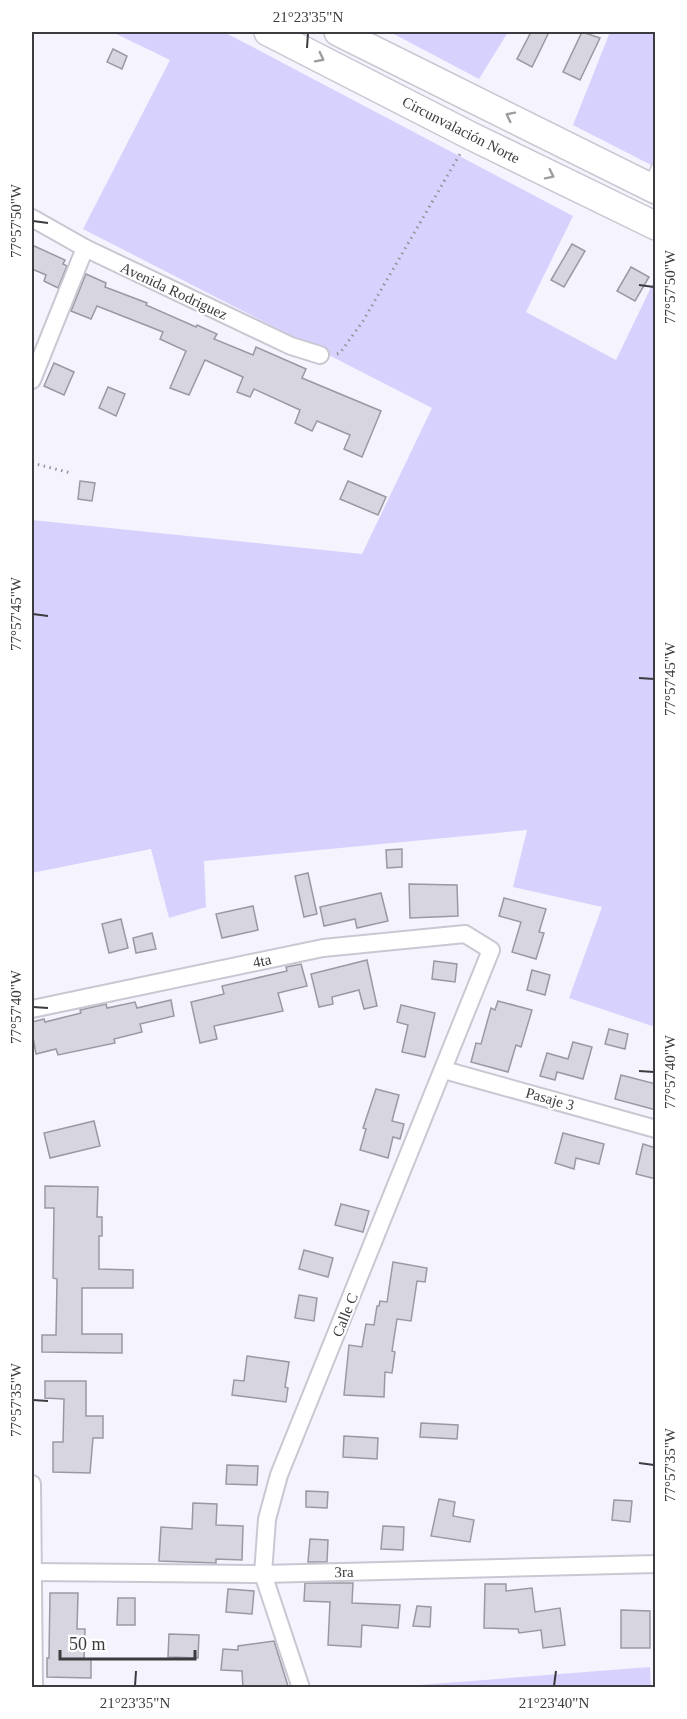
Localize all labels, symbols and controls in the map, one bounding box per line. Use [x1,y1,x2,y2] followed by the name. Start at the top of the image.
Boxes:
[273,9,343,25] text: 21°23'35"N
[314,51,324,62] one-way arrow
[400,93,523,167] street label: Circunvalación Norte
[505,112,516,123] one-way arrow
[544,167,555,179] one-way arrow
[8,183,24,258] text: 77°57'50"W
[662,249,678,324] text: 77°57'50"W
[118,259,230,323] street label: Avenida Rodriguez
[8,576,24,651] text: 77°57'45"W
[662,641,678,716] text: 77°57'45"W
[251,951,273,971] street label: 4ta
[8,969,24,1044] text: 77°57'40"W
[662,1034,678,1109] text: 77°57'40"W
[524,1084,576,1114] street label: Pasaje 3
[329,1291,361,1339] street label: Calle C
[8,1362,24,1437] text: 77°57'35"W
[662,1427,678,1502] text: 77°57'35"W
[334,1564,354,1580] street label: 3ra
[60,1623,195,1661] scale bar
[69,1634,106,1654] text: 50 m
[100,1695,170,1711] text: 21°23'35"N
[519,1695,589,1711] text: 21°23'40"N

